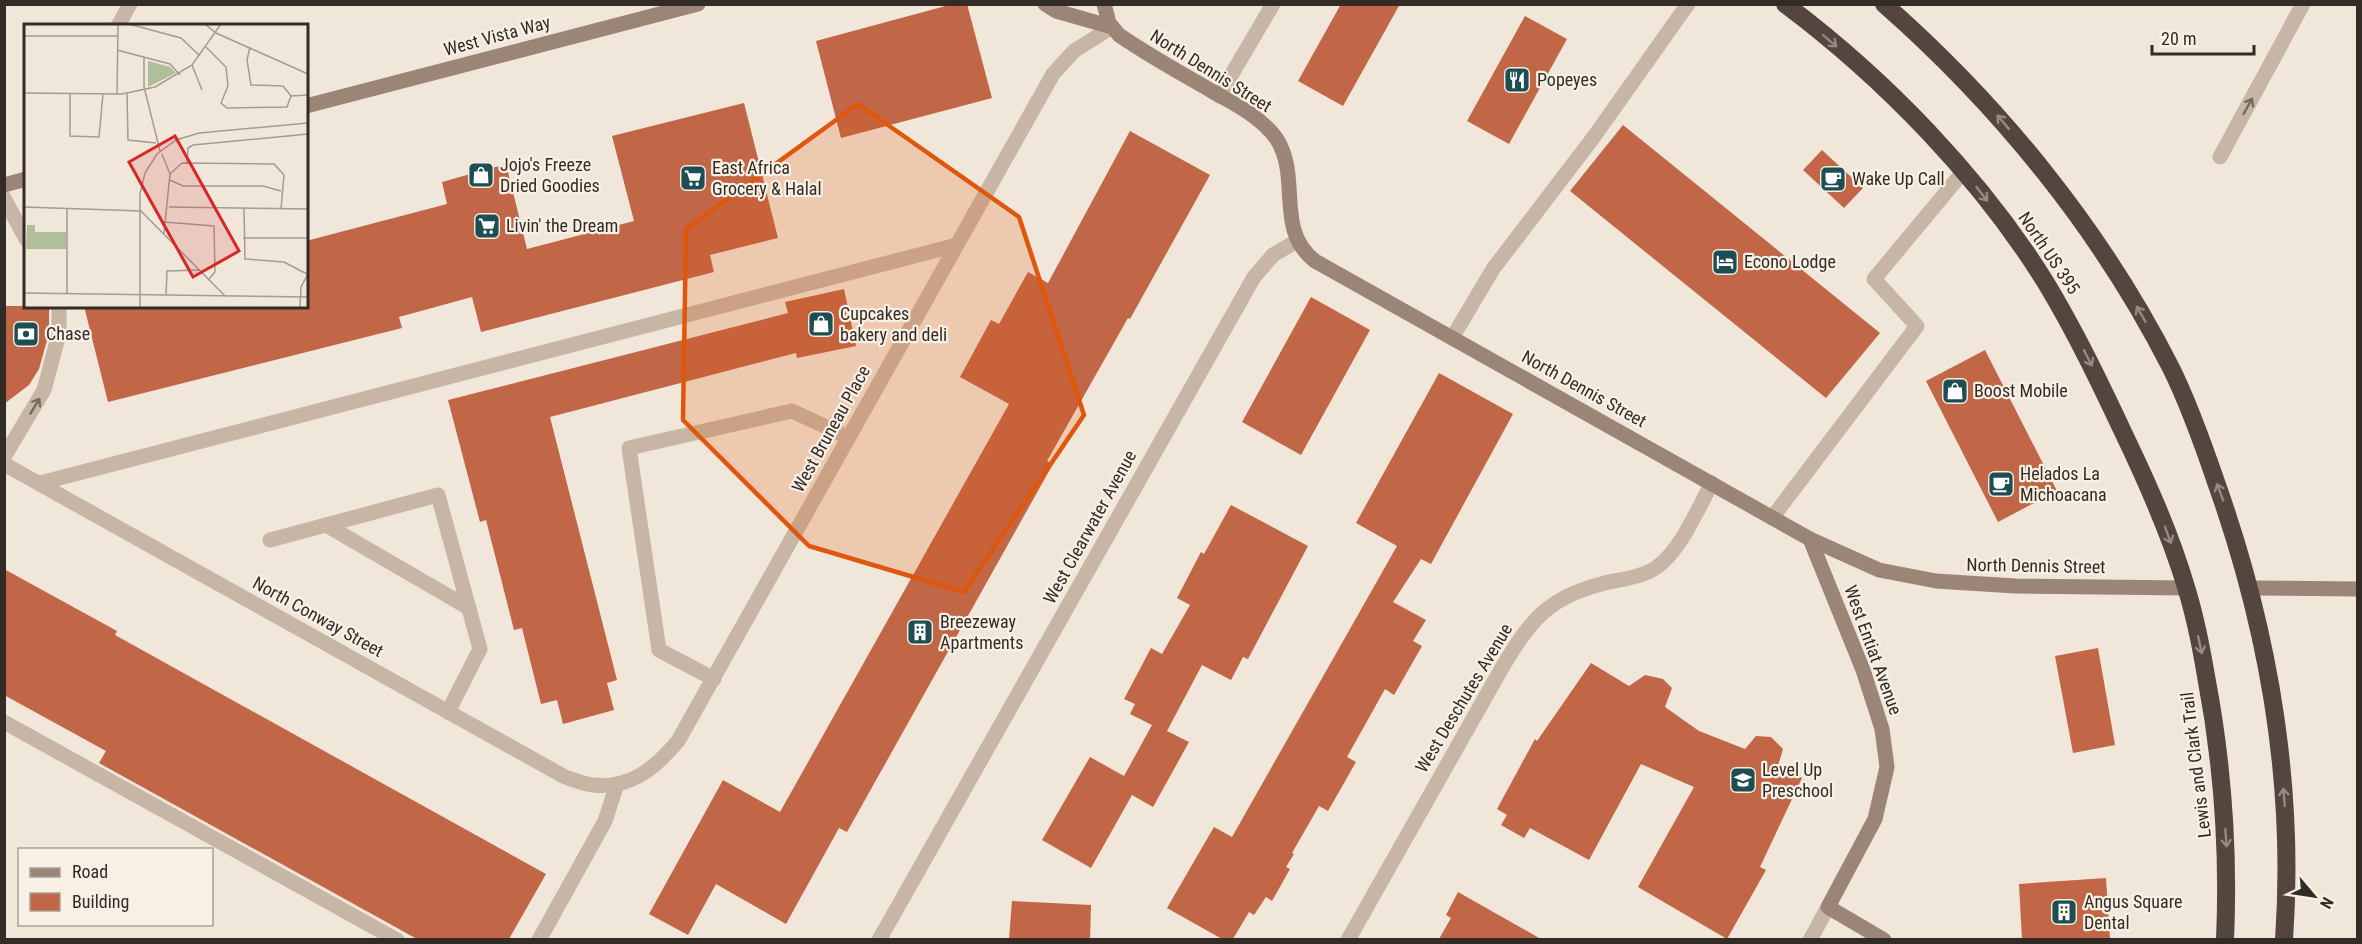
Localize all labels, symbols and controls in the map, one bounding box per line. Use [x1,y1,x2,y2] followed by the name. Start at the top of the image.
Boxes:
[441,11,553,60] street label: West Vista Way
[2152,18,2254,56] scale bar
[24,24,308,308] inset map
[1147,25,1276,116] street label: North Dennis Street
[2161,28,2196,49] text: 20 m
[1822,34,1837,48] one-way arrow
[1502,65,1532,95] restaurant icon: Popeyes
[1537,69,1597,90] place label: Popeyes
[2243,98,2254,116] one-way arrow
[1996,114,2009,130] one-way arrow
[500,154,600,196] place label: Jojo's Freeze Dried Goodies
[712,157,822,199] place label: East Africa Grocery & Halal
[466,160,496,190] shop icon: Jojo's Freeze Dried Goodies
[678,163,708,193] supermarket icon: East Africa Grocery & Halal
[1818,164,1848,194] cafe icon: Wake Up Call
[1852,168,1945,189] place label: Wake Up Call
[1976,186,1989,202] one-way arrow
[2014,208,2085,298] street label: North US 395
[472,211,502,241] supermarket icon: Livin' the Dream
[506,215,618,236] place label: Livin' the Dream
[1710,247,1740,277] hotel icon: Econo Lodge
[1744,251,1836,272] place label: Econo Lodge
[840,303,947,345] place label: Cupcakes bakery and deli
[2135,306,2147,323] one-way arrow
[806,309,836,339] shop icon: Cupcakes bakery and deli
[11,319,41,349] bank icon: Chase
[46,323,90,344] place label: Chase
[1518,346,1650,431] street label: North Dennis Street
[2083,348,2094,366] one-way arrow
[787,362,874,496] street label: West Bruneau Place
[1940,376,1970,406] shop icon: Boost Mobile
[1974,380,2068,401] place label: Boost Mobile
[29,398,41,415] one-way arrow
[1039,446,1140,607] street label: West Clearwater Avenue
[2020,463,2107,505] place label: Helados La Michoacana
[1986,469,2016,499] cafe icon: Helados La Michoacana
[2214,483,2225,502] one-way arrow
[2164,526,2175,544] one-way arrow
[1966,554,2106,577] street label: North Dennis Street
[249,572,387,661] street label: North Conway Street
[1840,582,1907,718] street label: West Entiat Avenue
[940,611,1023,653] place label: Breezeway Apartments
[905,617,935,647] building icon: Breezeway Apartments
[1411,619,1516,776] street label: West Deschutes Avenue
[2195,634,2206,654] one-way arrow
[2176,691,2215,839] street label: Lewis and Clark Trail
[1762,759,1833,801] place label: Level Up Preschool
[1728,765,1758,795] school or university icon: Level Up Preschool
[2278,788,2289,808] one-way arrow
[2221,827,2232,847] one-way arrow
[18,848,213,926] legend
[72,861,108,882] text: Road
[2284,866,2344,926] north arrow
[72,891,129,912] text: Building
[2084,891,2182,933] place label: Angus Square Dental
[2316,894,2337,912] text: N
[2049,897,2079,927] building icon: Angus Square Dental

